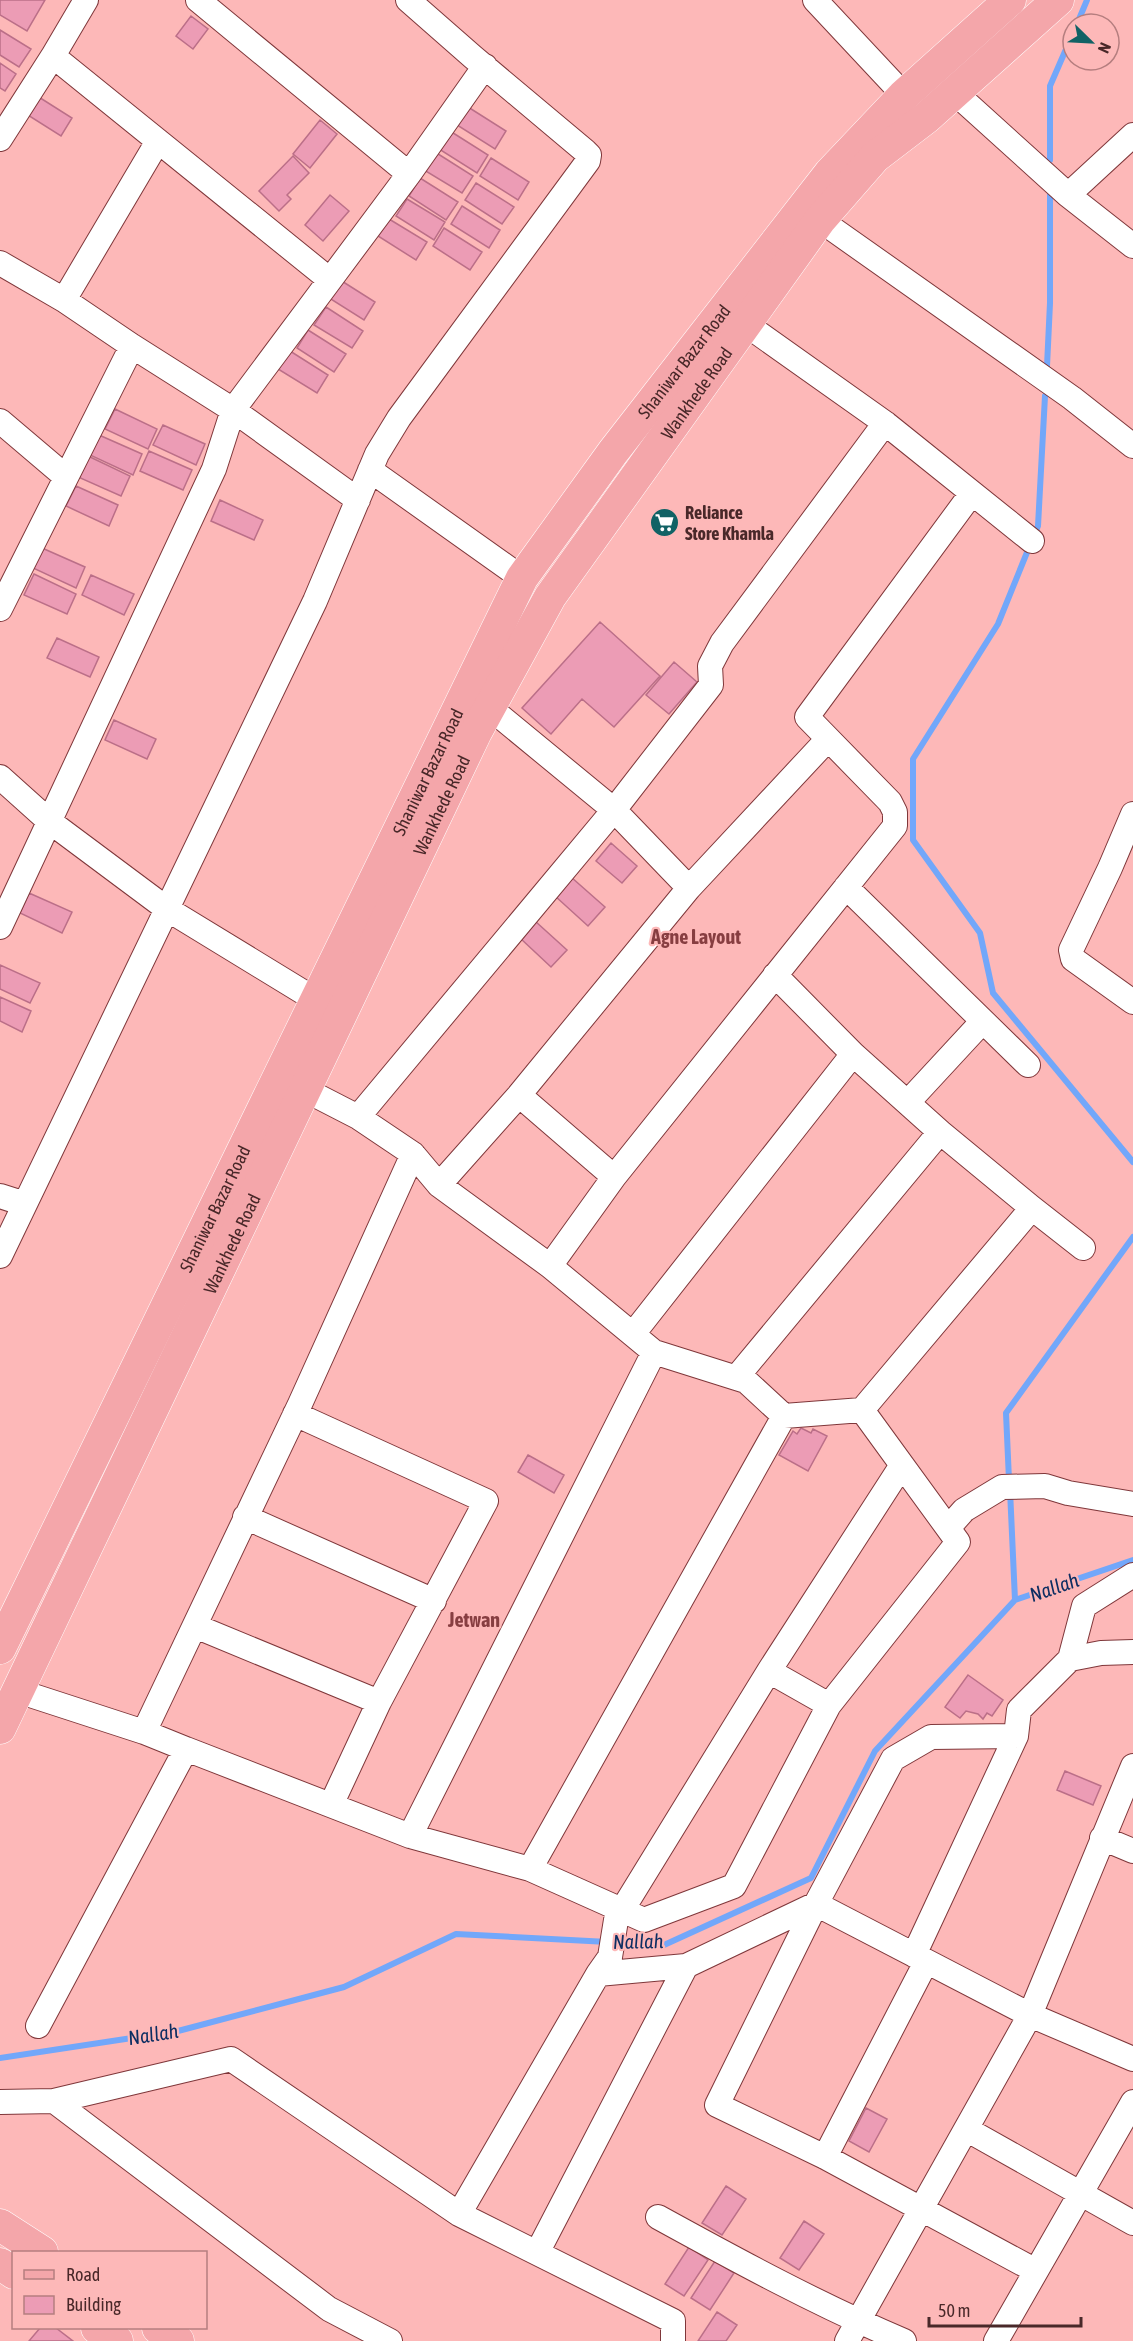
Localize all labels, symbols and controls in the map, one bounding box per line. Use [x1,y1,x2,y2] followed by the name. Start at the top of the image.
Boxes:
[1061,12,1121,72] north arrow
[1095,40,1115,56] text: N
[633,300,734,422] street label: Shaniwar Bazar Road
[656,343,736,443] street label: Wankhede Road
[685,502,774,544] place label: Reliance Store Khamla
[648,506,680,538] supermarket icon: Reliance Store Khamla
[388,705,467,838] street label: Shaniwar Bazar Road
[408,752,474,858] street label: Wankhede Road
[650,925,741,948] district label: Agne Layout
[175,1142,254,1275] street label: Shaniwar Bazar Road
[199,1190,264,1297] street label: Wankhede Road
[1026,1568,1082,1606] water label: Nallah
[447,1608,500,1631] district label: Jetwan
[613,1929,664,1953] water label: Nallah
[126,2019,180,2049] water label: Nallah
[12,2251,207,2329] legend
[66,2264,100,2285] text: Road
[929,2290,1080,2328] scale bar
[66,2294,121,2315] text: Building
[938,2300,970,2321] text: 50 m

